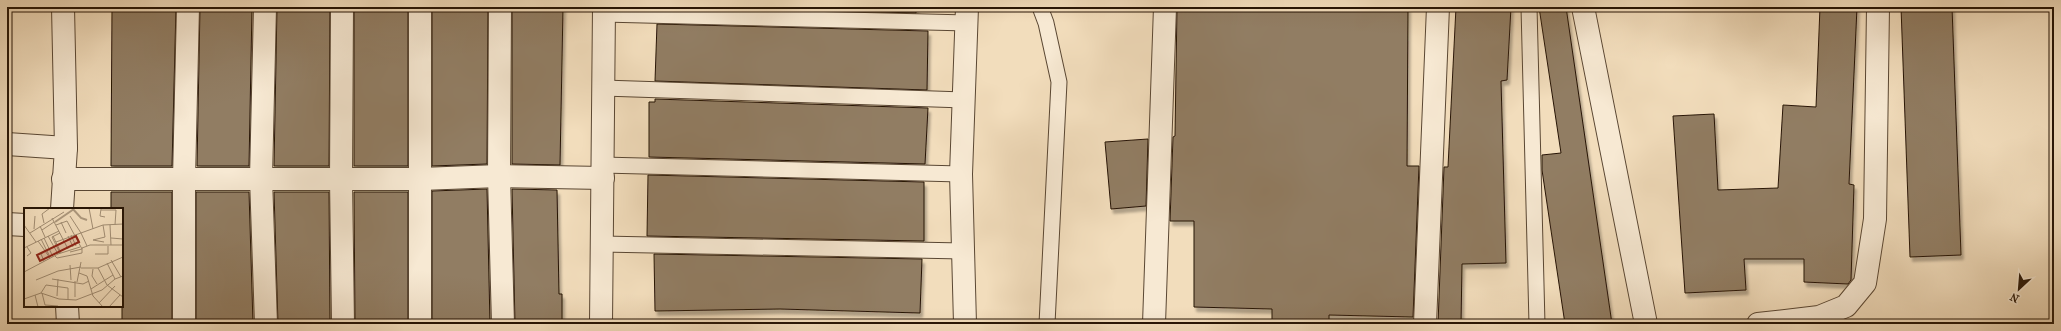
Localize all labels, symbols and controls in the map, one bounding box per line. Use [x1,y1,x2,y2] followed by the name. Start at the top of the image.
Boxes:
[24,208,123,307] inset map
[1999,269,2039,309] north arrow
[2008,290,2021,305] text: N

